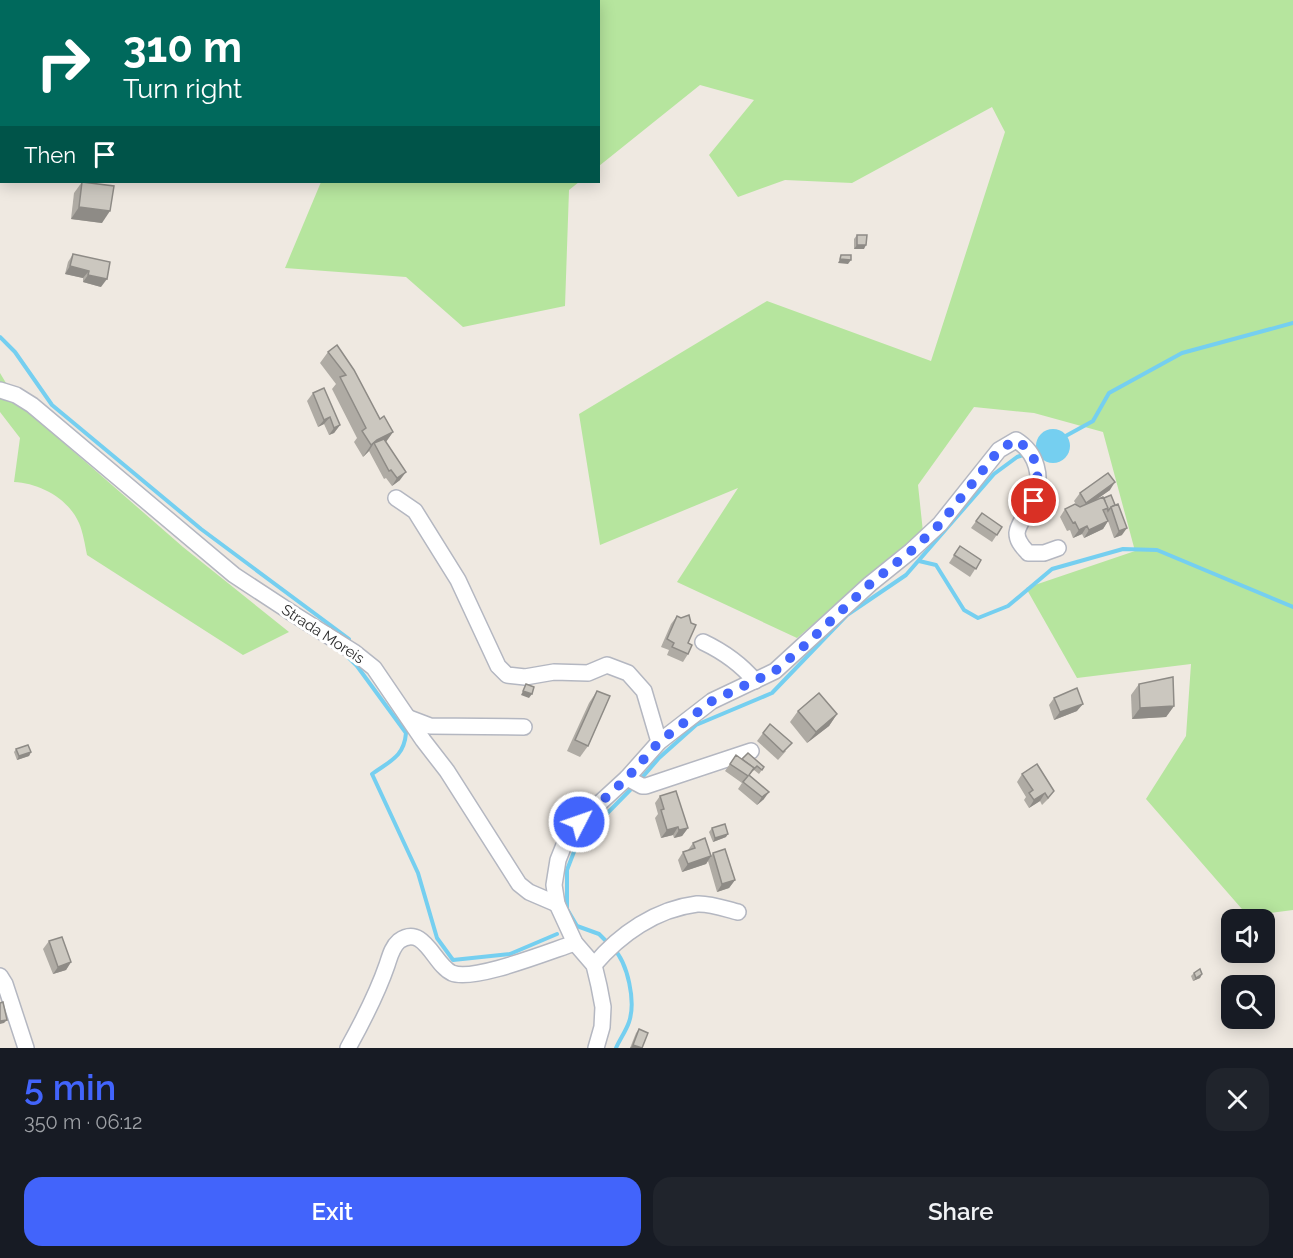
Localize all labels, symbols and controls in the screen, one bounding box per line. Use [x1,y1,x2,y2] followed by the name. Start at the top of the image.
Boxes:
[123,23,242,72] text: 310 m
[24,24,102,102] icon: right
[123,73,242,104] text: Turn right
[88,138,121,171] icon: arrive
[24,142,76,168] text: Then
[1008,475,1059,526] pin
[1017,484,1050,517] icon: arrive
[278,601,368,667] street label: Strada Moreis
[547,790,611,854] position arrow
[1221,909,1275,1029] map controls
[1221,909,1275,963] button: sound
[1221,975,1275,1029] button: search
[24,1066,116,1108] text: 5 min
[1206,1068,1269,1131] button: close
[24,1110,142,1134] text: 350 m · 06:12
[24,1177,641,1246] button: Exit
[653,1177,1269,1246] button: Share

